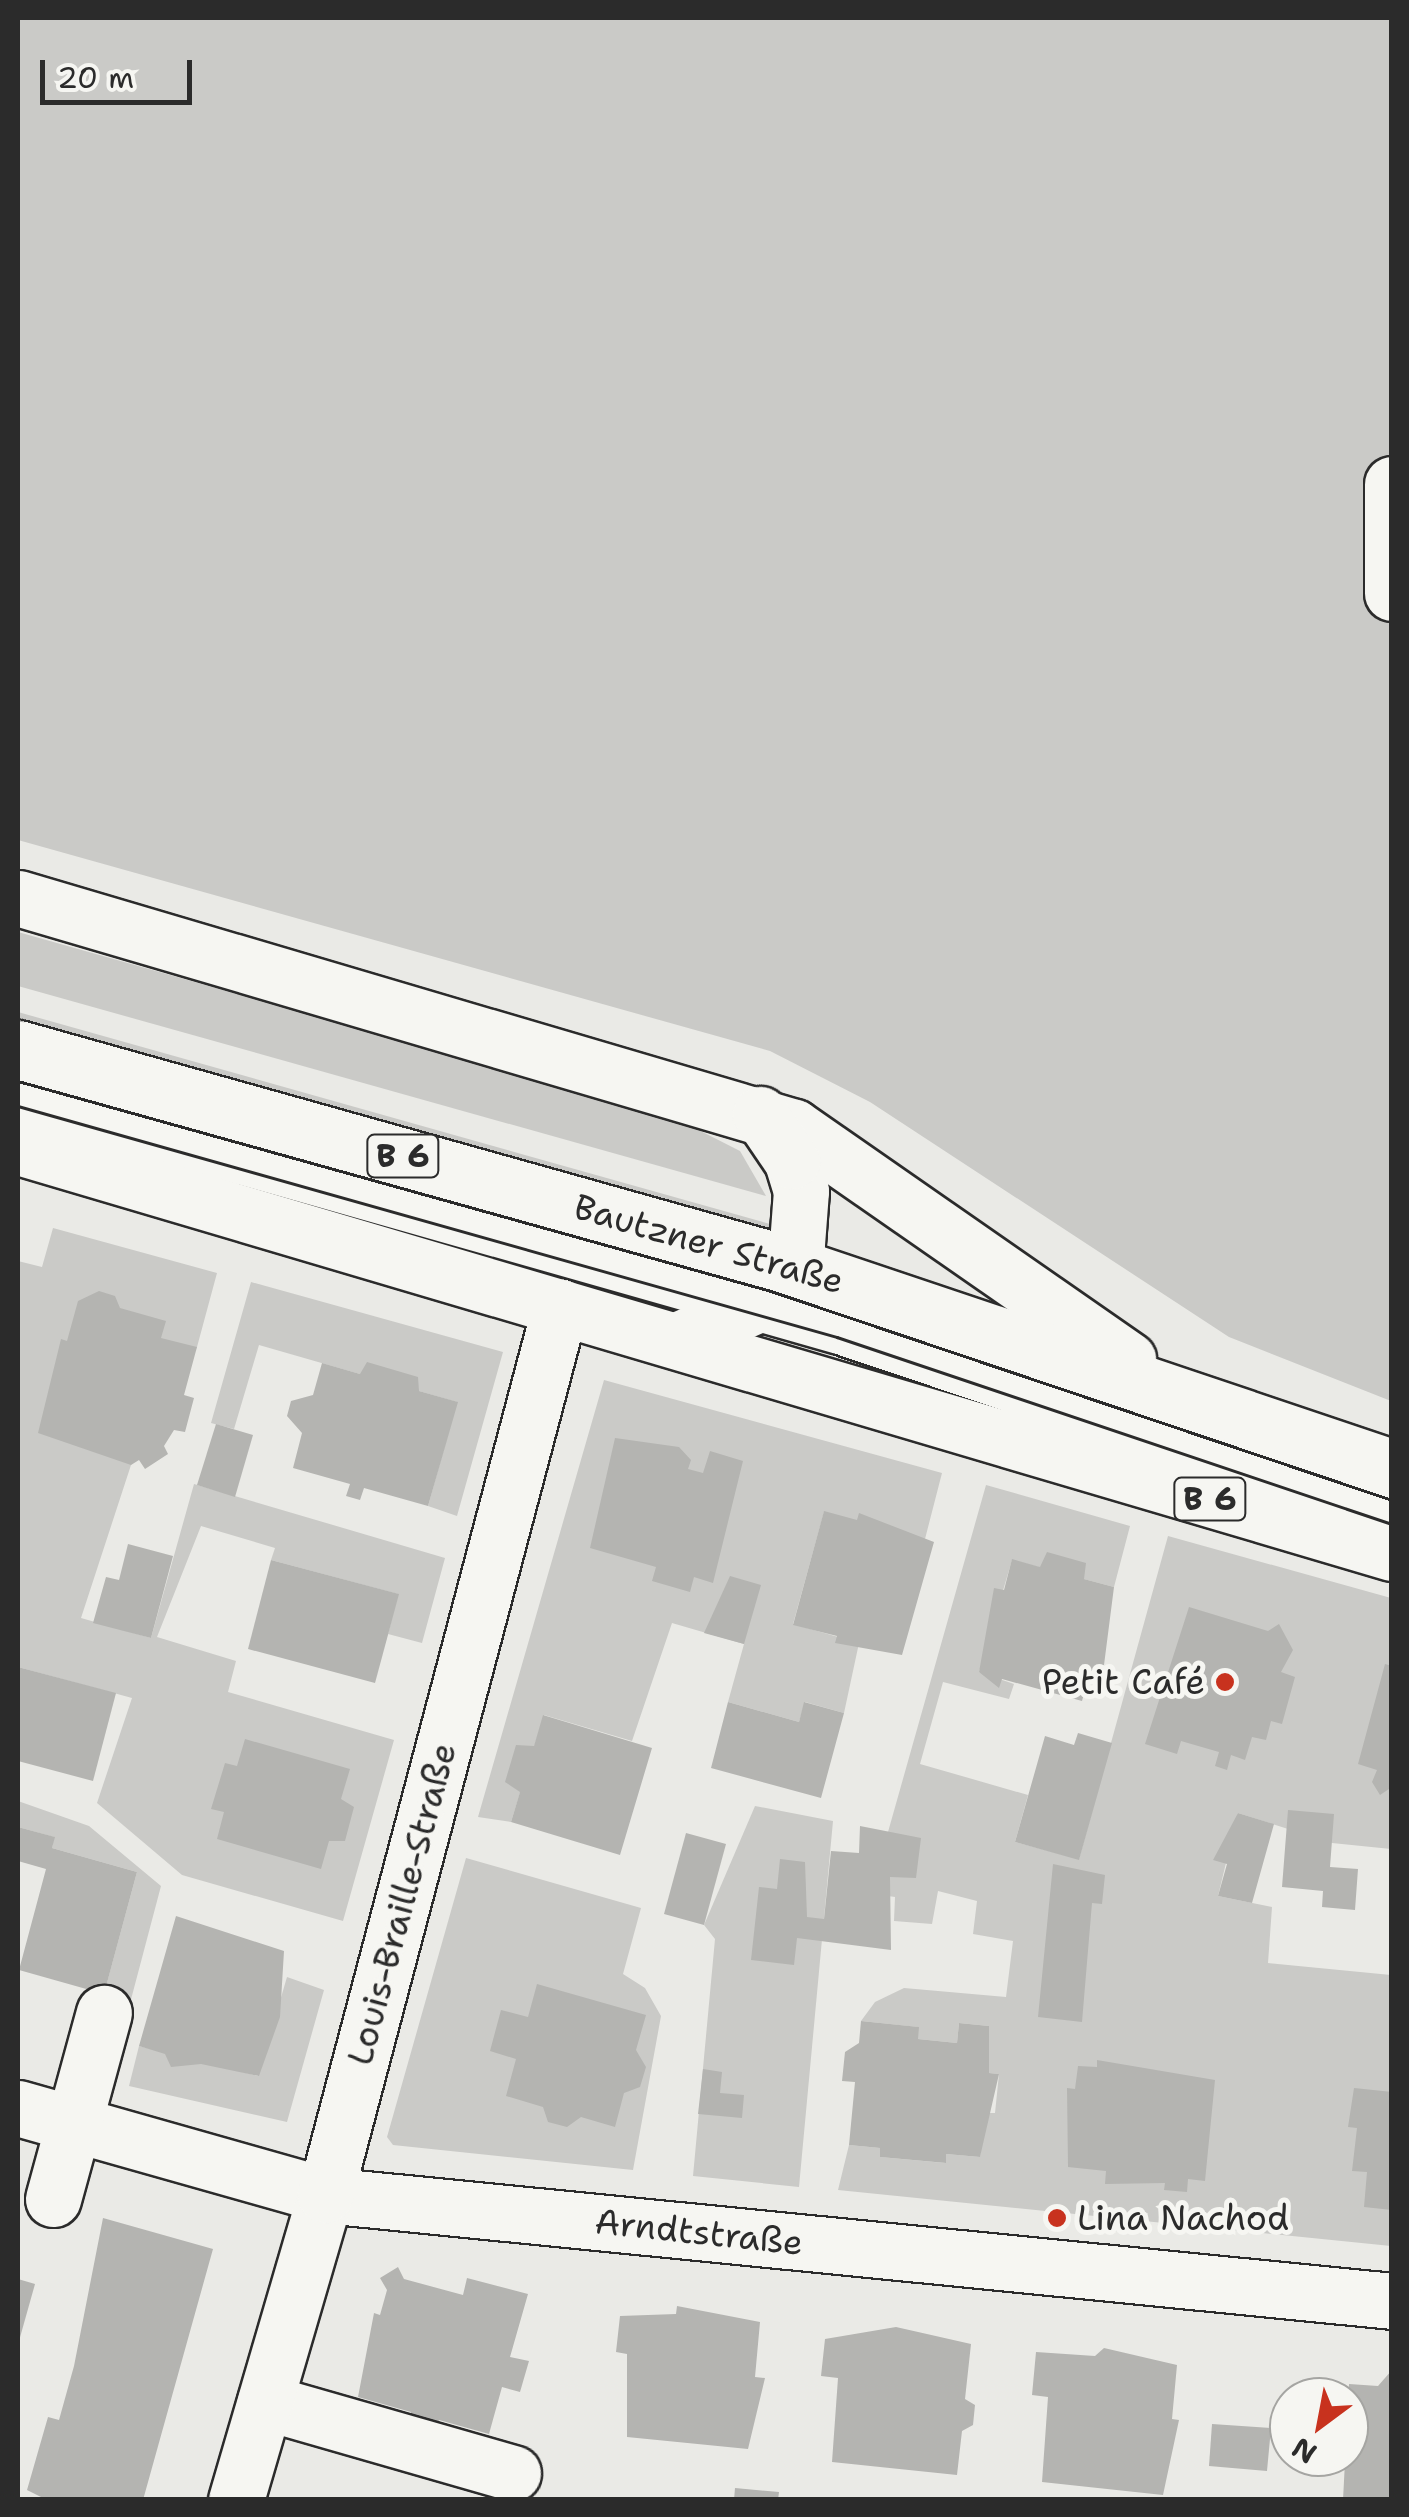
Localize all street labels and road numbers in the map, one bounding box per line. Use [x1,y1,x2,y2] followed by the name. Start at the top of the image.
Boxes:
[366,1129,440,1183] road number: B 6
[569,1185,849,1303] street label: Bautzner Straße
[1172,1472,1248,1526] road number: B 6
[339,1738,465,2070] street label: Louis-Braille-Straße
[593,2200,805,2264] street label: Arndtstraße

